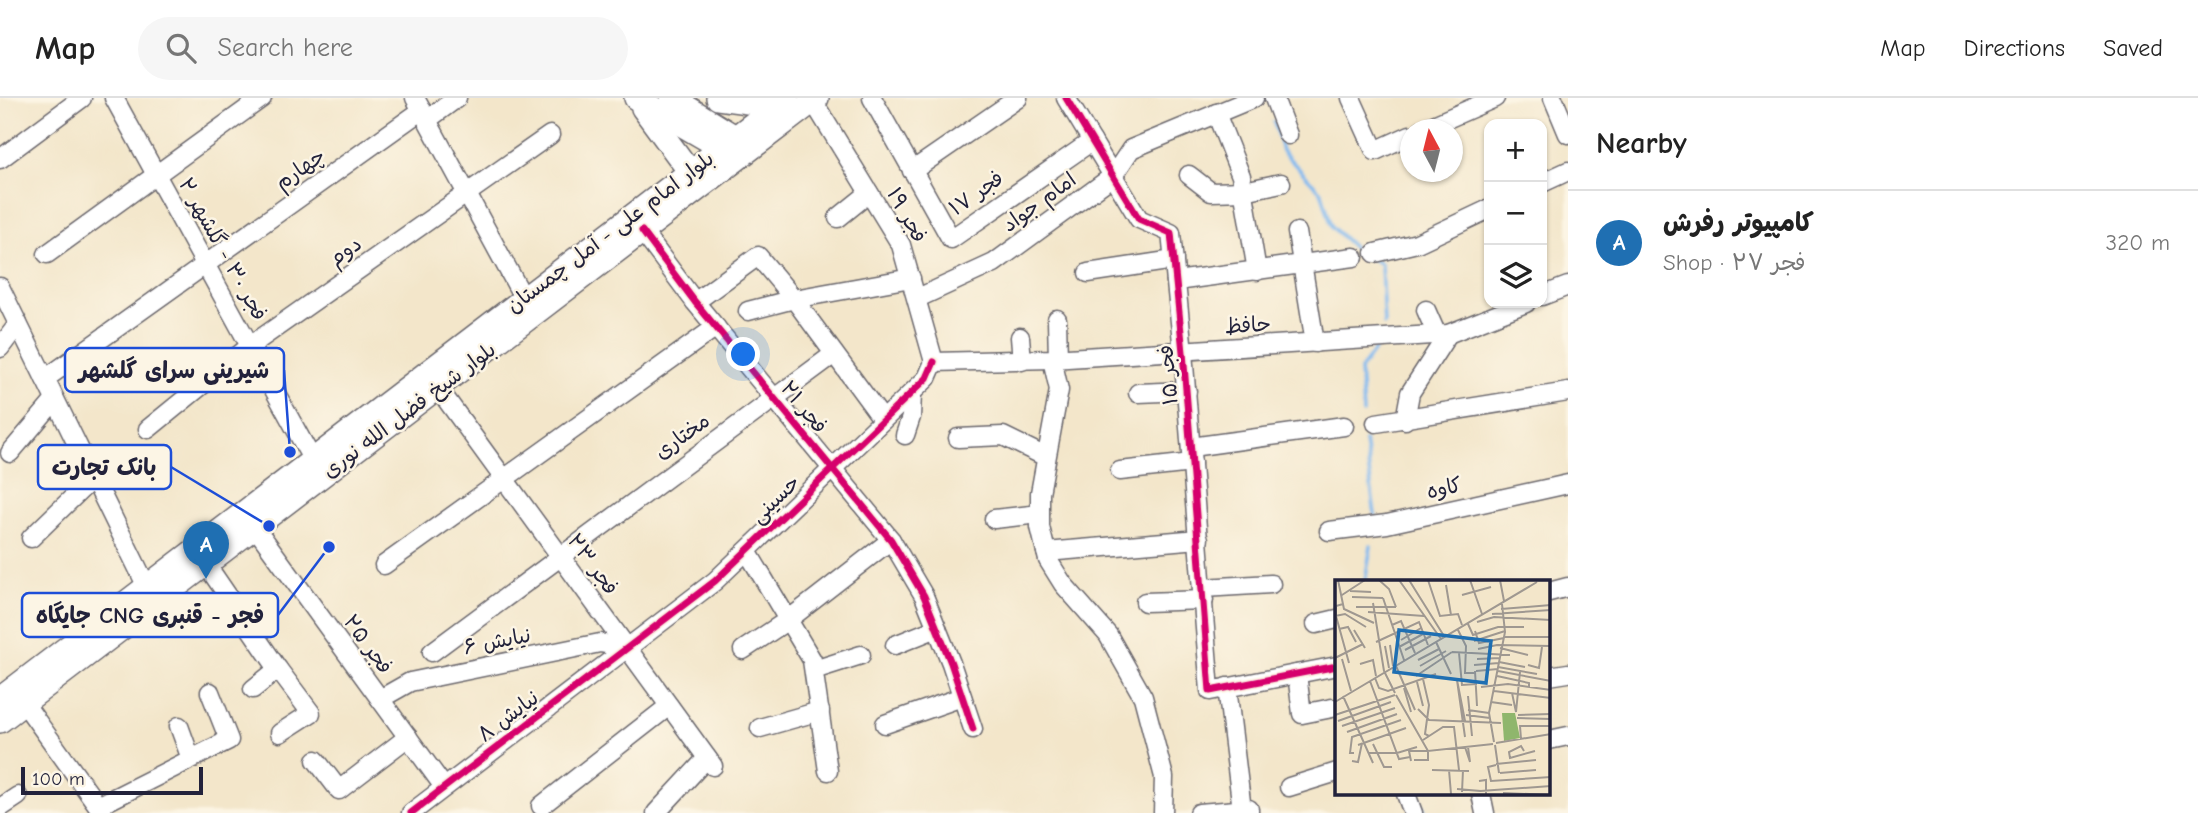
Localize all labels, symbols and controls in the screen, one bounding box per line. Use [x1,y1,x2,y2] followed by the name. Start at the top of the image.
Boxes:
[138,17,628,80] search box
[35,29,96,67] text: Map
[162,29,200,67] icon: search
[218,33,353,63] text: Search here
[1880,34,1926,62] text: Map
[1964,34,2065,62] text: Directions
[2103,34,2163,62] text: Saved
[1400,119,1463,182] north arrow
[1484,119,1547,308] map controls
[1484,119,1547,182] button: +
[1596,126,1687,161] text: Nearby
[270,143,332,198] street label: چهارم
[502,146,721,321] street label: بلوار امام علی - آمل چمستان
[944,166,1008,220] street label: فجر ۱۷
[997,167,1083,240] street label: امام جواد
[174,173,272,325] street label: فجر ۳۰ - گلشهر ۲
[1484,182,1547,245] button: −
[882,183,932,247] street label: فجر ۱۹
[1663,208,1814,238] text: کامپیوتر رفرش
[1613,229,1625,256] text: A
[2106,229,2170,256] text: 320 m
[324,231,368,274] street label: دوم
[1484,245,1547,308] button: layers
[1663,249,1806,276] text: Shop · فجر ۲۷
[1224,312,1272,338] street label: حافظ
[318,337,501,485] street label: بلوار شیخ فضل الله نوری
[726,337,760,371] your location
[1153,344,1183,406] street label: فجر ۱۵
[65,348,284,392] callout: شیرینی سرای گلشهر
[77,356,269,385] text: شیرینی سرای گلشهر
[776,376,832,438] street label: فجر ۲۱
[650,408,714,464] street label: مختاری
[38,445,171,489] callout: بانک تجارت
[52,454,156,481] text: بانک تجارت
[745,470,806,530] street label: حسینی
[1424,473,1464,503] street label: کاوه
[183,521,229,579] pin: A
[563,529,623,599] street label: فجر ۲۳
[1335,580,1550,796] inset map
[22,593,278,637] callout: جایگاه CNG فجر - قنبری
[36,601,264,629] text: جایگاه CNG فجر - قنبری
[339,610,397,678] street label: فجر ۲۵
[461,623,533,659] street label: نیایش ۶
[473,685,543,747] street label: نیایش ۸
[21,764,203,796] scale bar
[32,768,85,790] text: 100 m

